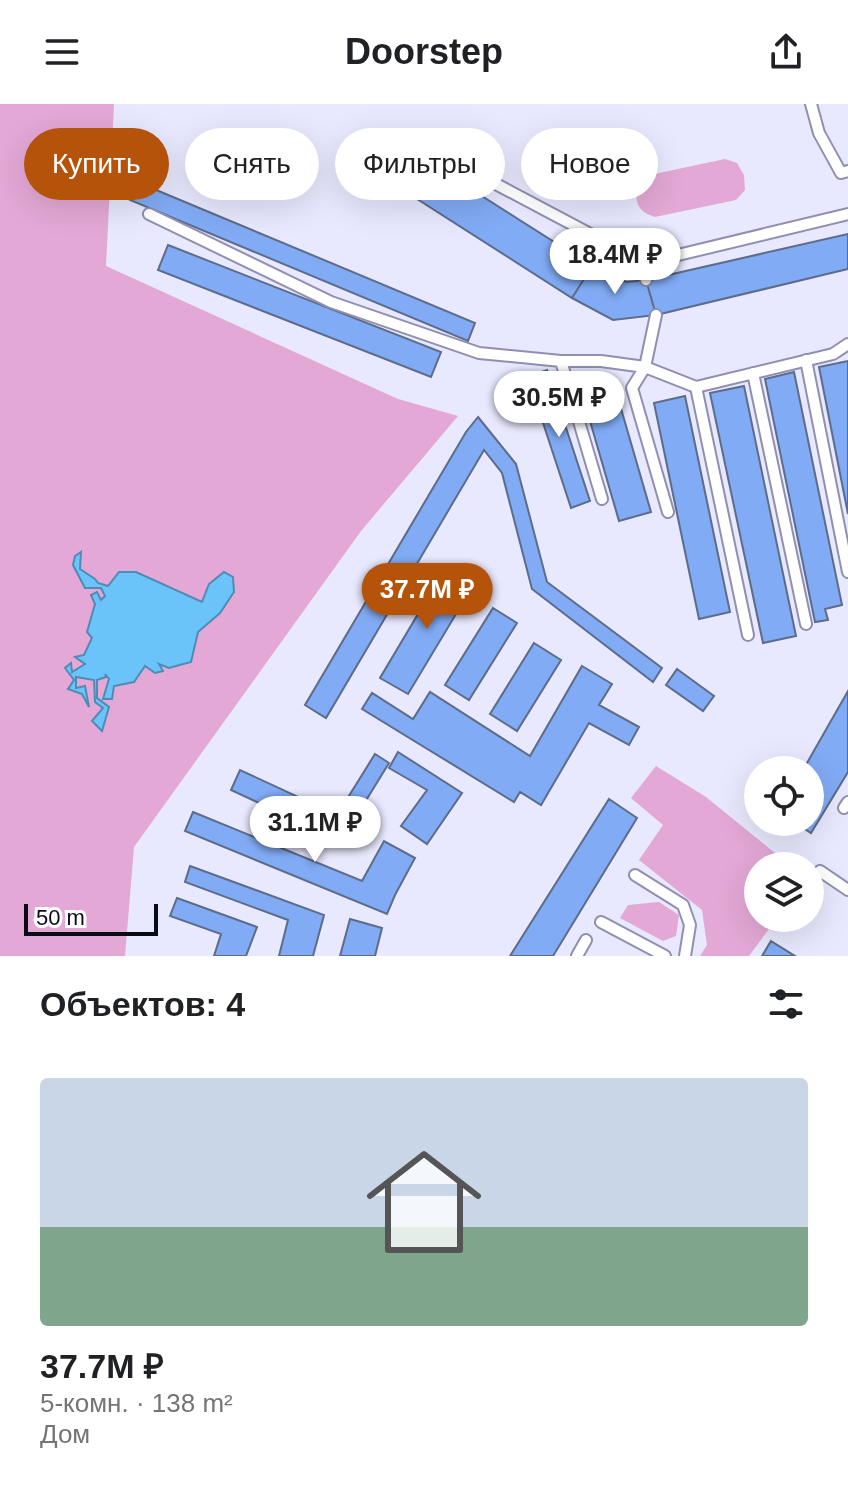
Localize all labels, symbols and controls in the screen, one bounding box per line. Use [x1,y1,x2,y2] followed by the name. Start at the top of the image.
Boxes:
[40,30,84,74] icon: menu
[764,30,808,74] icon: share
[345,31,503,72] text: Doorstep
[24,128,169,200] chip: Купить
[185,128,319,200] chip: Снять
[335,128,505,200] chip: Фильтры
[521,128,658,200] chip: Новое
[541,228,689,296] pin: 18.4M ₽
[568,239,662,269] text: 18.4M ₽
[485,371,633,439] pin: 30.5M ₽
[512,382,606,412] text: 30.5M ₽
[353,563,501,631] pin: 37.7M ₽
[380,574,474,604] text: 37.7M ₽
[744,756,824,932] map controls
[744,756,824,836] button: locate
[241,796,389,864] pin: 31.1M ₽
[268,807,362,837] text: 31.1M ₽
[744,852,824,932] button: layers
[24,900,158,936] scale bar
[36,905,85,930] text: 50 m
[764,982,808,1026] icon: filters
[40,985,245,1023] text: Объектов: 4
[352,1130,496,1274] icon: home
[40,1347,164,1385] text: 37.7M ₽
[40,1388,233,1418] text: 5-комн. · 138 m²
[40,1419,90,1449] text: Дом

